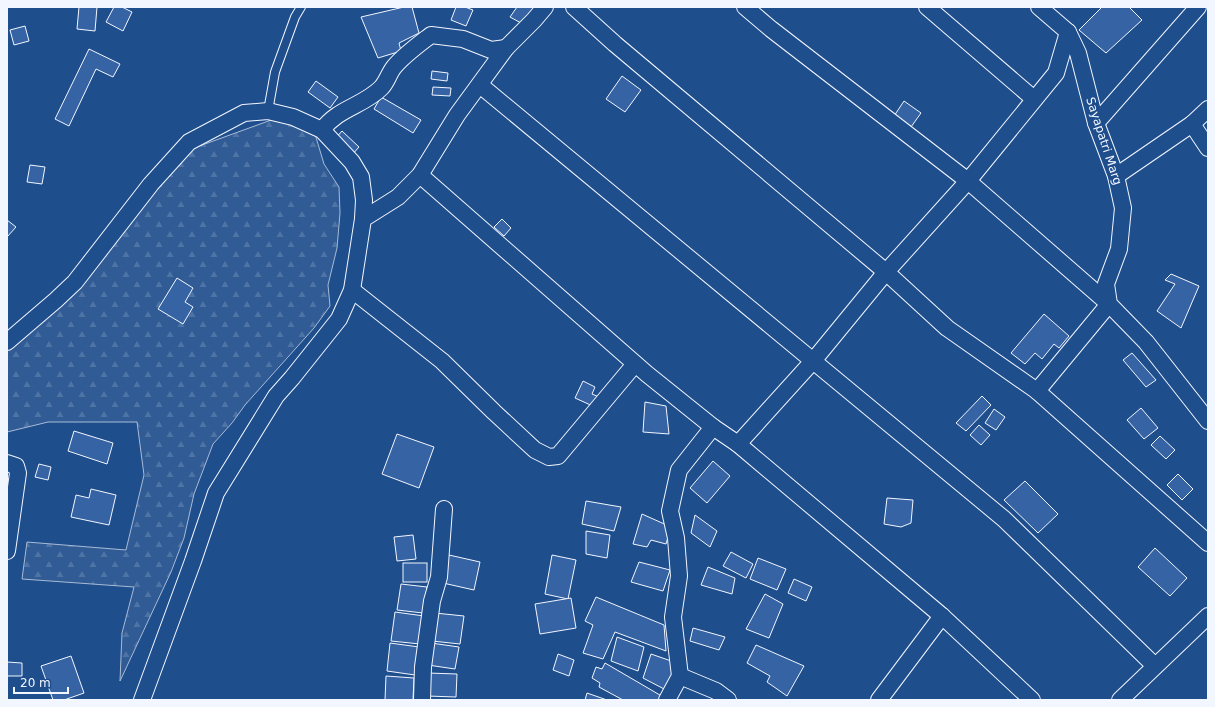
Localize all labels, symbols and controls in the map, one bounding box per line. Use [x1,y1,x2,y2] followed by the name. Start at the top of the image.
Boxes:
[1083,95,1125,187] street label: Sayapatri Marg
[14,669,68,695] scale bar
[20,676,51,690] text: 20 m

